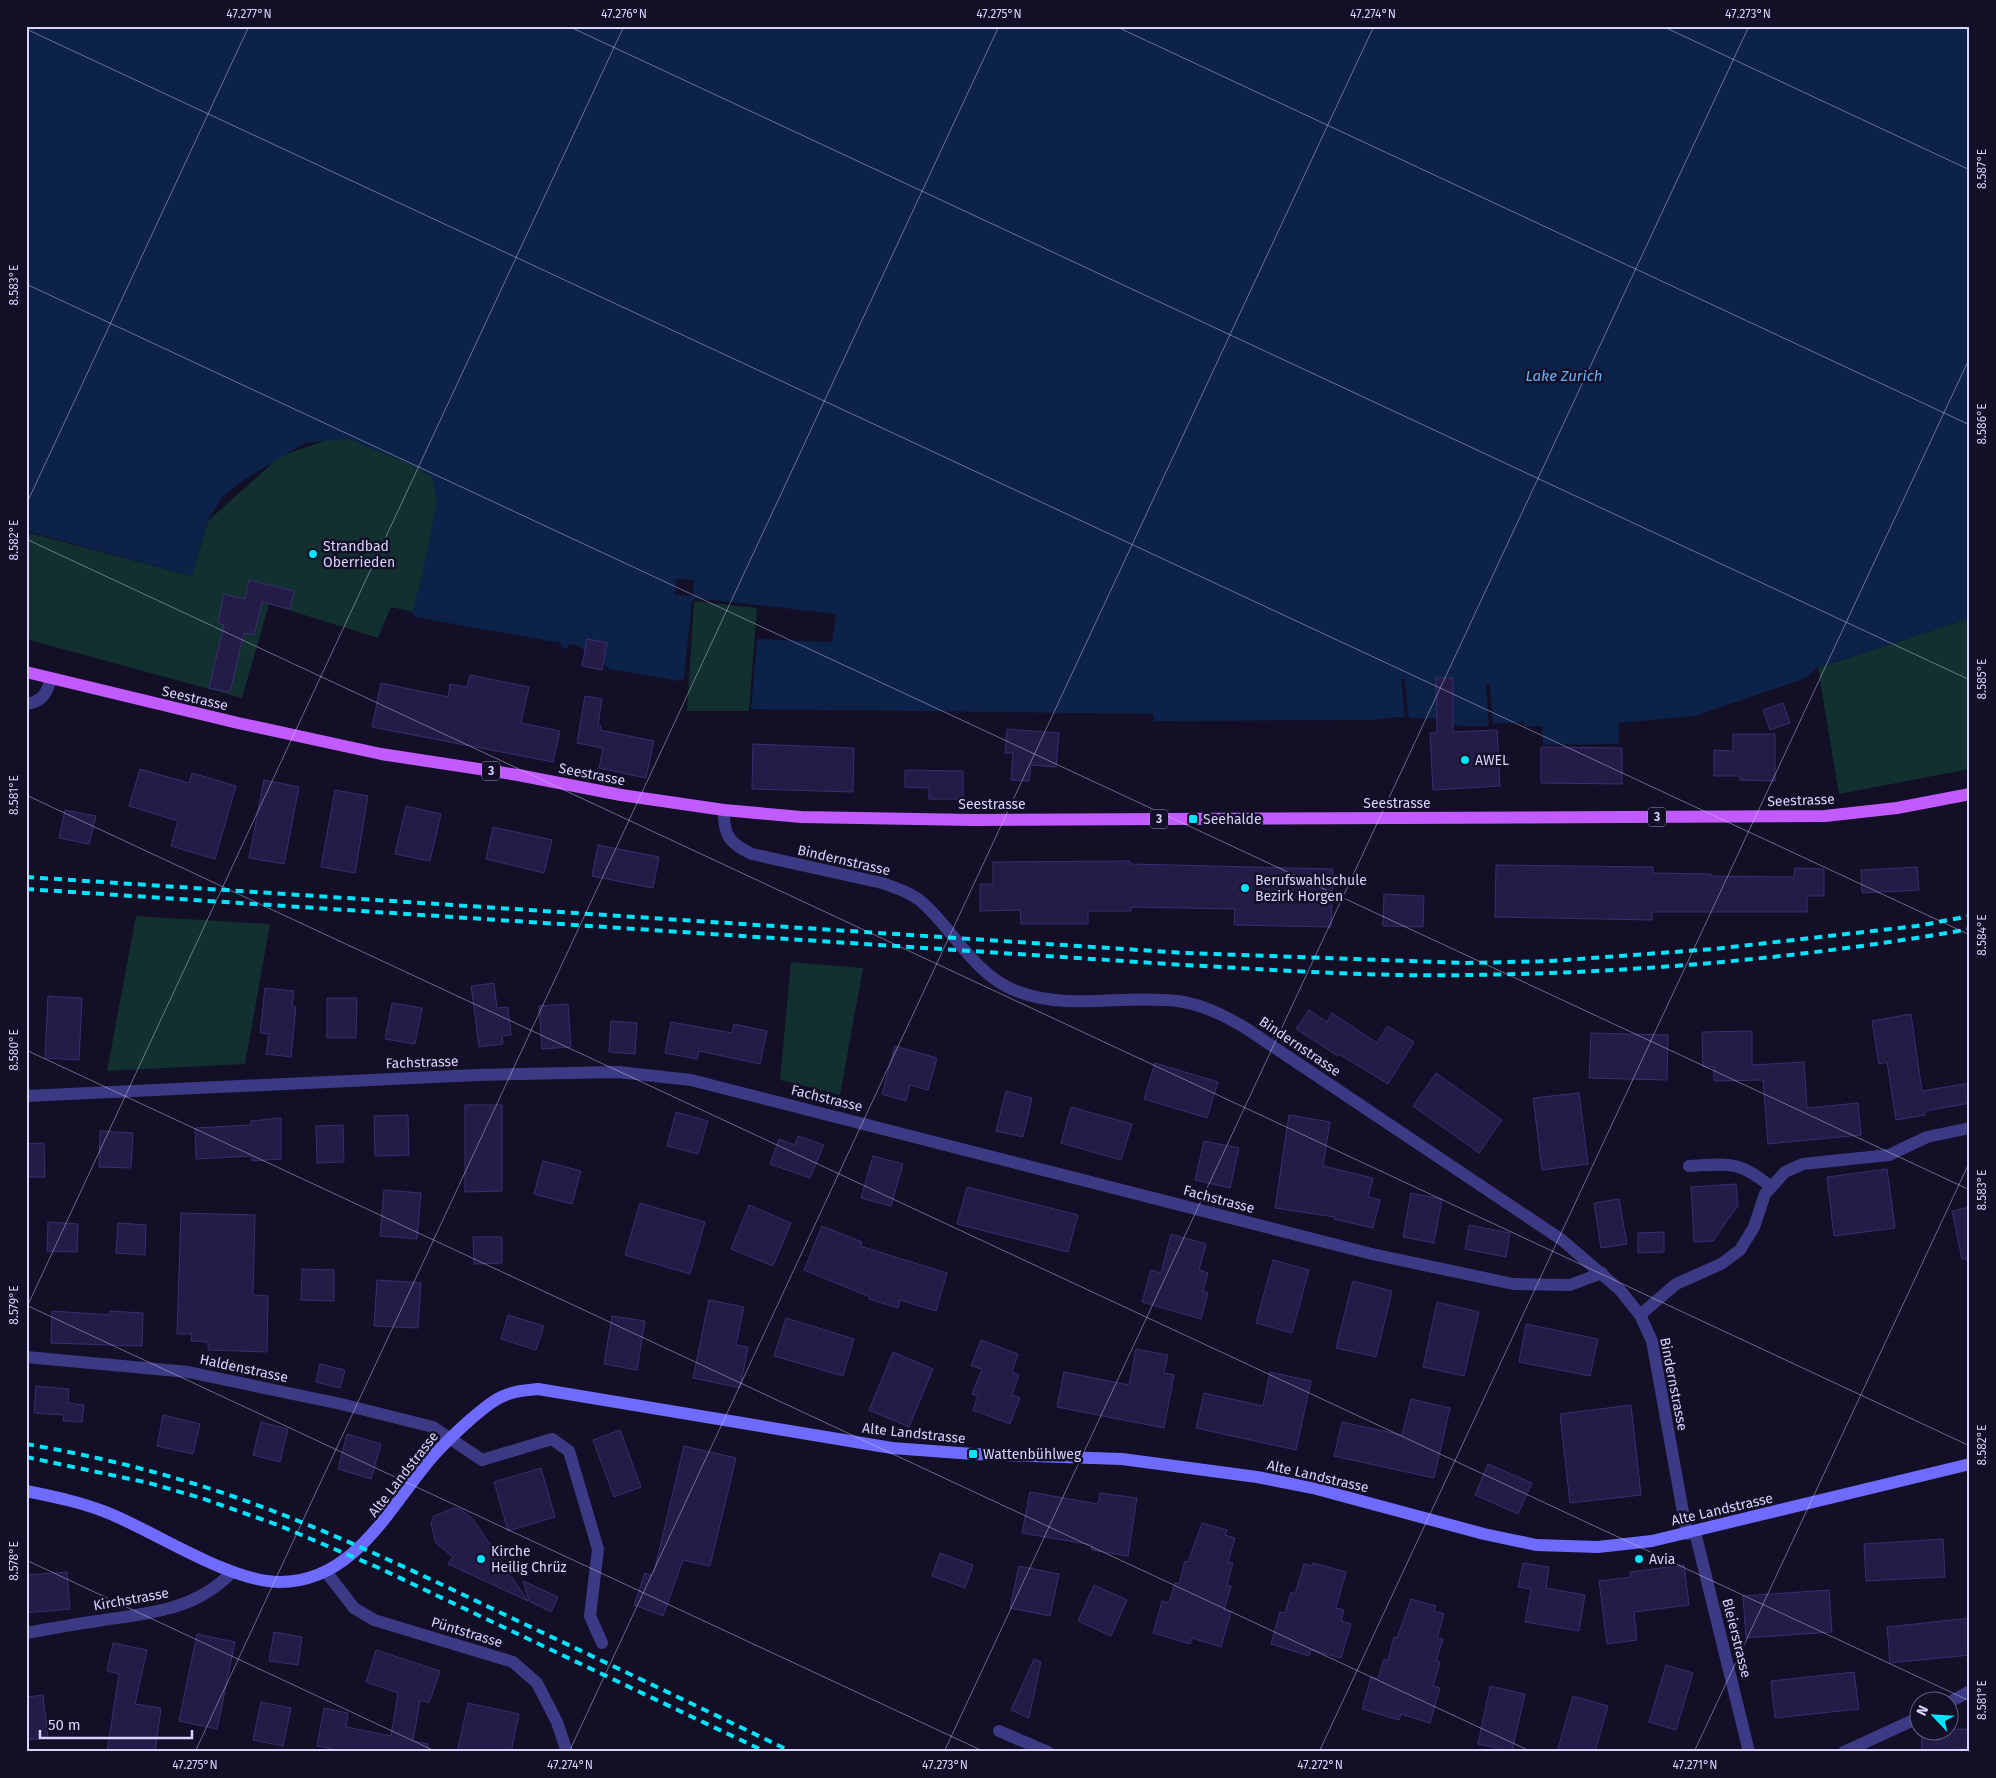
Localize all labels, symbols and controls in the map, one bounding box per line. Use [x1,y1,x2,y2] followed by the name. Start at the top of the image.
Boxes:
[226,7,272,21] text: 47.277°N
[601,7,647,21] text: 47.276°N
[976,7,1022,21] text: 47.275°N
[1350,7,1396,21] text: 47.274°N
[1725,7,1771,21] text: 47.273°N
[1975,149,1989,189] text: 8.587°E
[7,265,21,305] text: 8.583°E
[1525,367,1603,385] water label: Lake Zurich
[1975,403,1989,445] text: 8.586°E
[7,520,21,560] text: 8.582°E
[323,538,395,571] place label: Strandbad Oberrieden
[307,548,319,560] marker: Strandbad Oberrieden
[1975,659,1989,699] text: 8.585°E
[160,683,230,714] street label: Seestrasse
[1475,752,1509,769] place label: AWEL
[1459,754,1471,766] marker: AWEL
[557,760,627,789] street label: Seestrasse
[482,761,500,780] road number: 3
[7,775,21,815] text: 8.581°E
[1767,791,1835,810] street label: Seestrasse
[1363,795,1431,812] street label: Seestrasse
[958,796,1026,813] street label: Seestrasse
[1648,808,1666,826] road number: 3
[1150,810,1168,829] road number: 3
[1203,811,1262,828] place label: Seehalde
[1187,813,1199,825] marker: Seehalde
[796,842,892,879] street label: Bindernstrasse
[1255,872,1367,905] place label: Berufswahlschule Bezirk Horgen
[1239,882,1251,894] marker: Berufswahlschule Bezirk Horgen
[1975,914,1989,956] text: 8.584°E
[1256,1013,1344,1080] street label: Bindernstrasse
[7,1029,21,1071] text: 8.580°E
[385,1053,459,1072] street label: Fachstrasse
[789,1081,864,1116] street label: Fachstrasse
[1975,1170,1989,1210] text: 8.583°E
[1181,1182,1256,1217] street label: Fachstrasse
[7,1285,21,1325] text: 8.579°E
[1656,1336,1691,1432] street label: Bindernstrasse
[198,1351,290,1386] street label: Haldenstrasse
[861,1420,966,1447] street label: Alte Landstrasse
[1975,1425,1989,1465] text: 8.582°E
[365,1428,442,1520] street label: Alte Landstrasse
[983,1446,1082,1463] place label: Wattenbühlweg
[967,1448,979,1460] marker: Wattenbühlweg
[1265,1457,1370,1496] street label: Alte Landstrasse
[1670,1490,1775,1529] street label: Alte Landstrasse
[7,1541,21,1581] text: 8.578°E
[491,1543,567,1576] place label: Kirche Heilig Chrüz
[1649,1551,1675,1568] place label: Avia
[475,1553,487,1565] marker: Kirche Heilig Chrüz
[1633,1553,1645,1565] marker: Avia
[92,1584,170,1615] street label: Kirchstrasse
[1718,1597,1755,1680] street label: Bleierstrasse
[429,1614,505,1651] street label: Püntstrasse
[1975,1680,1989,1720] text: 8.581°E
[1908,1690,1958,1740] north arrow
[1913,1703,1932,1719] text: N
[40,1708,192,1740] scale bar
[48,1716,81,1734] text: 50 m
[172,1758,218,1772] text: 47.275°N
[547,1758,593,1772] text: 47.274°N
[922,1758,968,1772] text: 47.273°N
[1297,1758,1343,1772] text: 47.272°N
[1673,1758,1717,1772] text: 47.271°N

